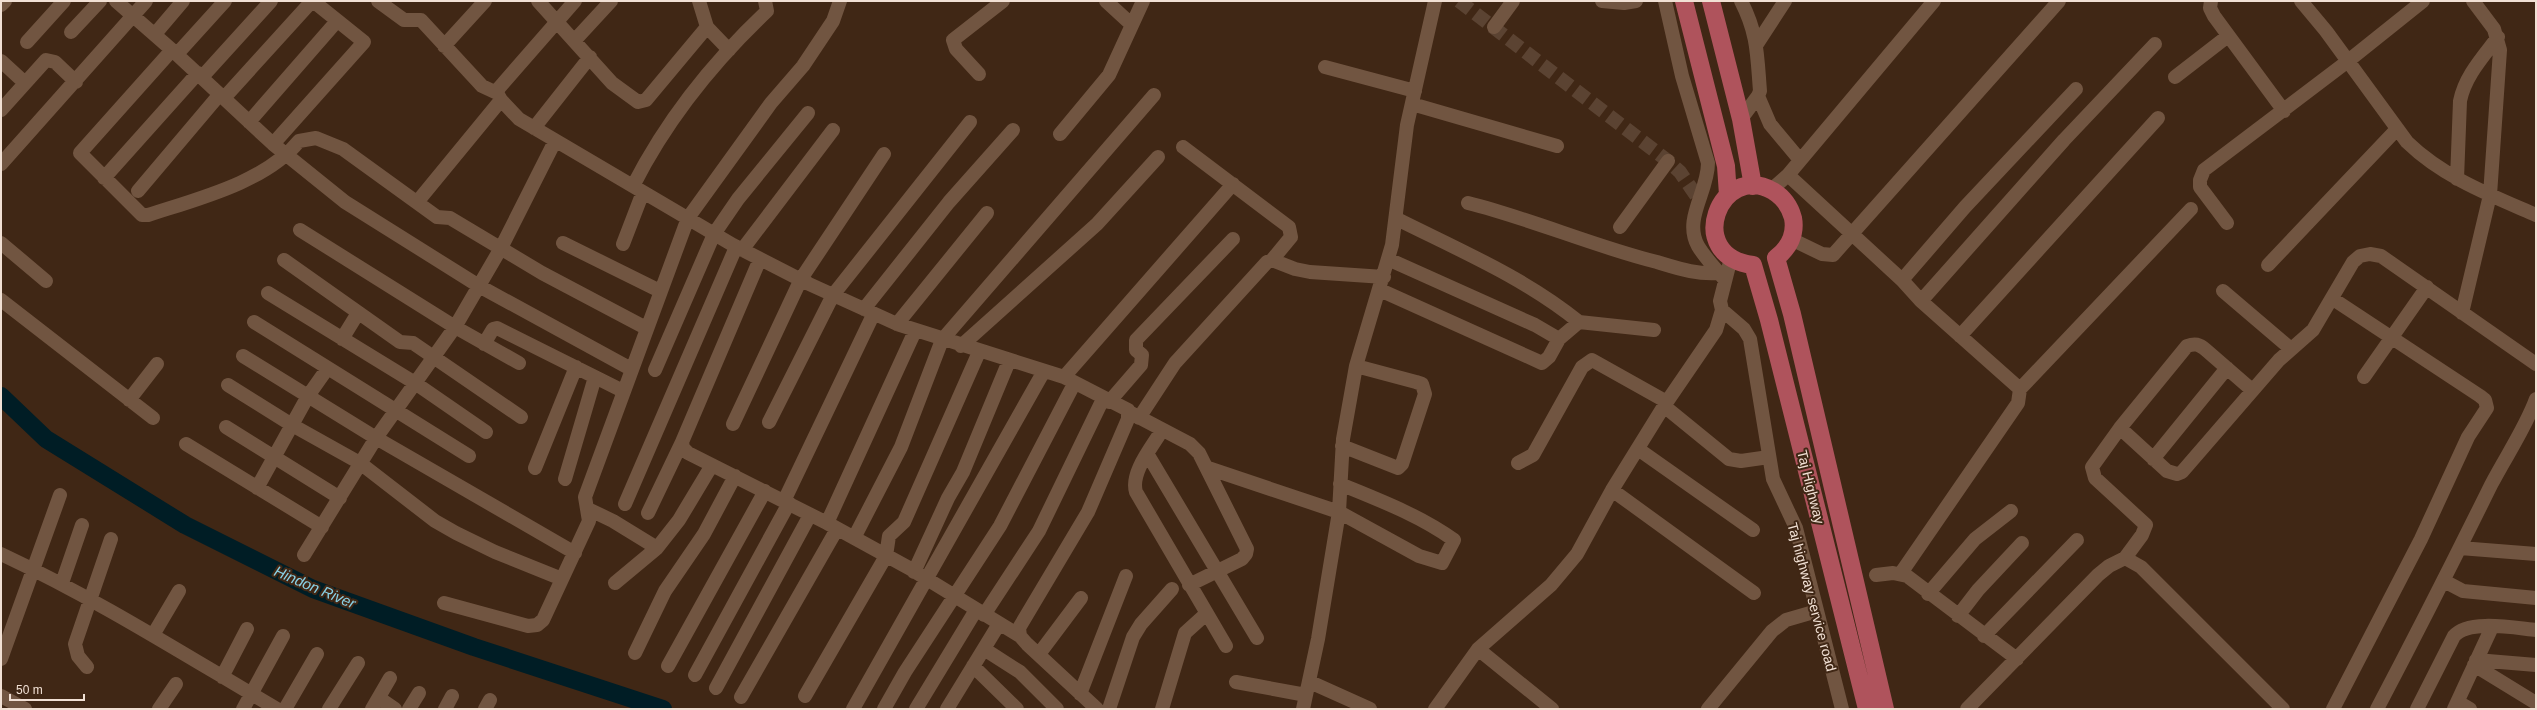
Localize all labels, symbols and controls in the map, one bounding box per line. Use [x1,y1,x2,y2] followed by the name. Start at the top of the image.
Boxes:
[1794,448,1828,526] street label: Taj Highway
[1784,521,1840,673] street label: Taj highway service road
[272,562,359,612] water label: Hindon River
[10,676,84,702] scale bar
[16,683,43,697] text: 50 m

